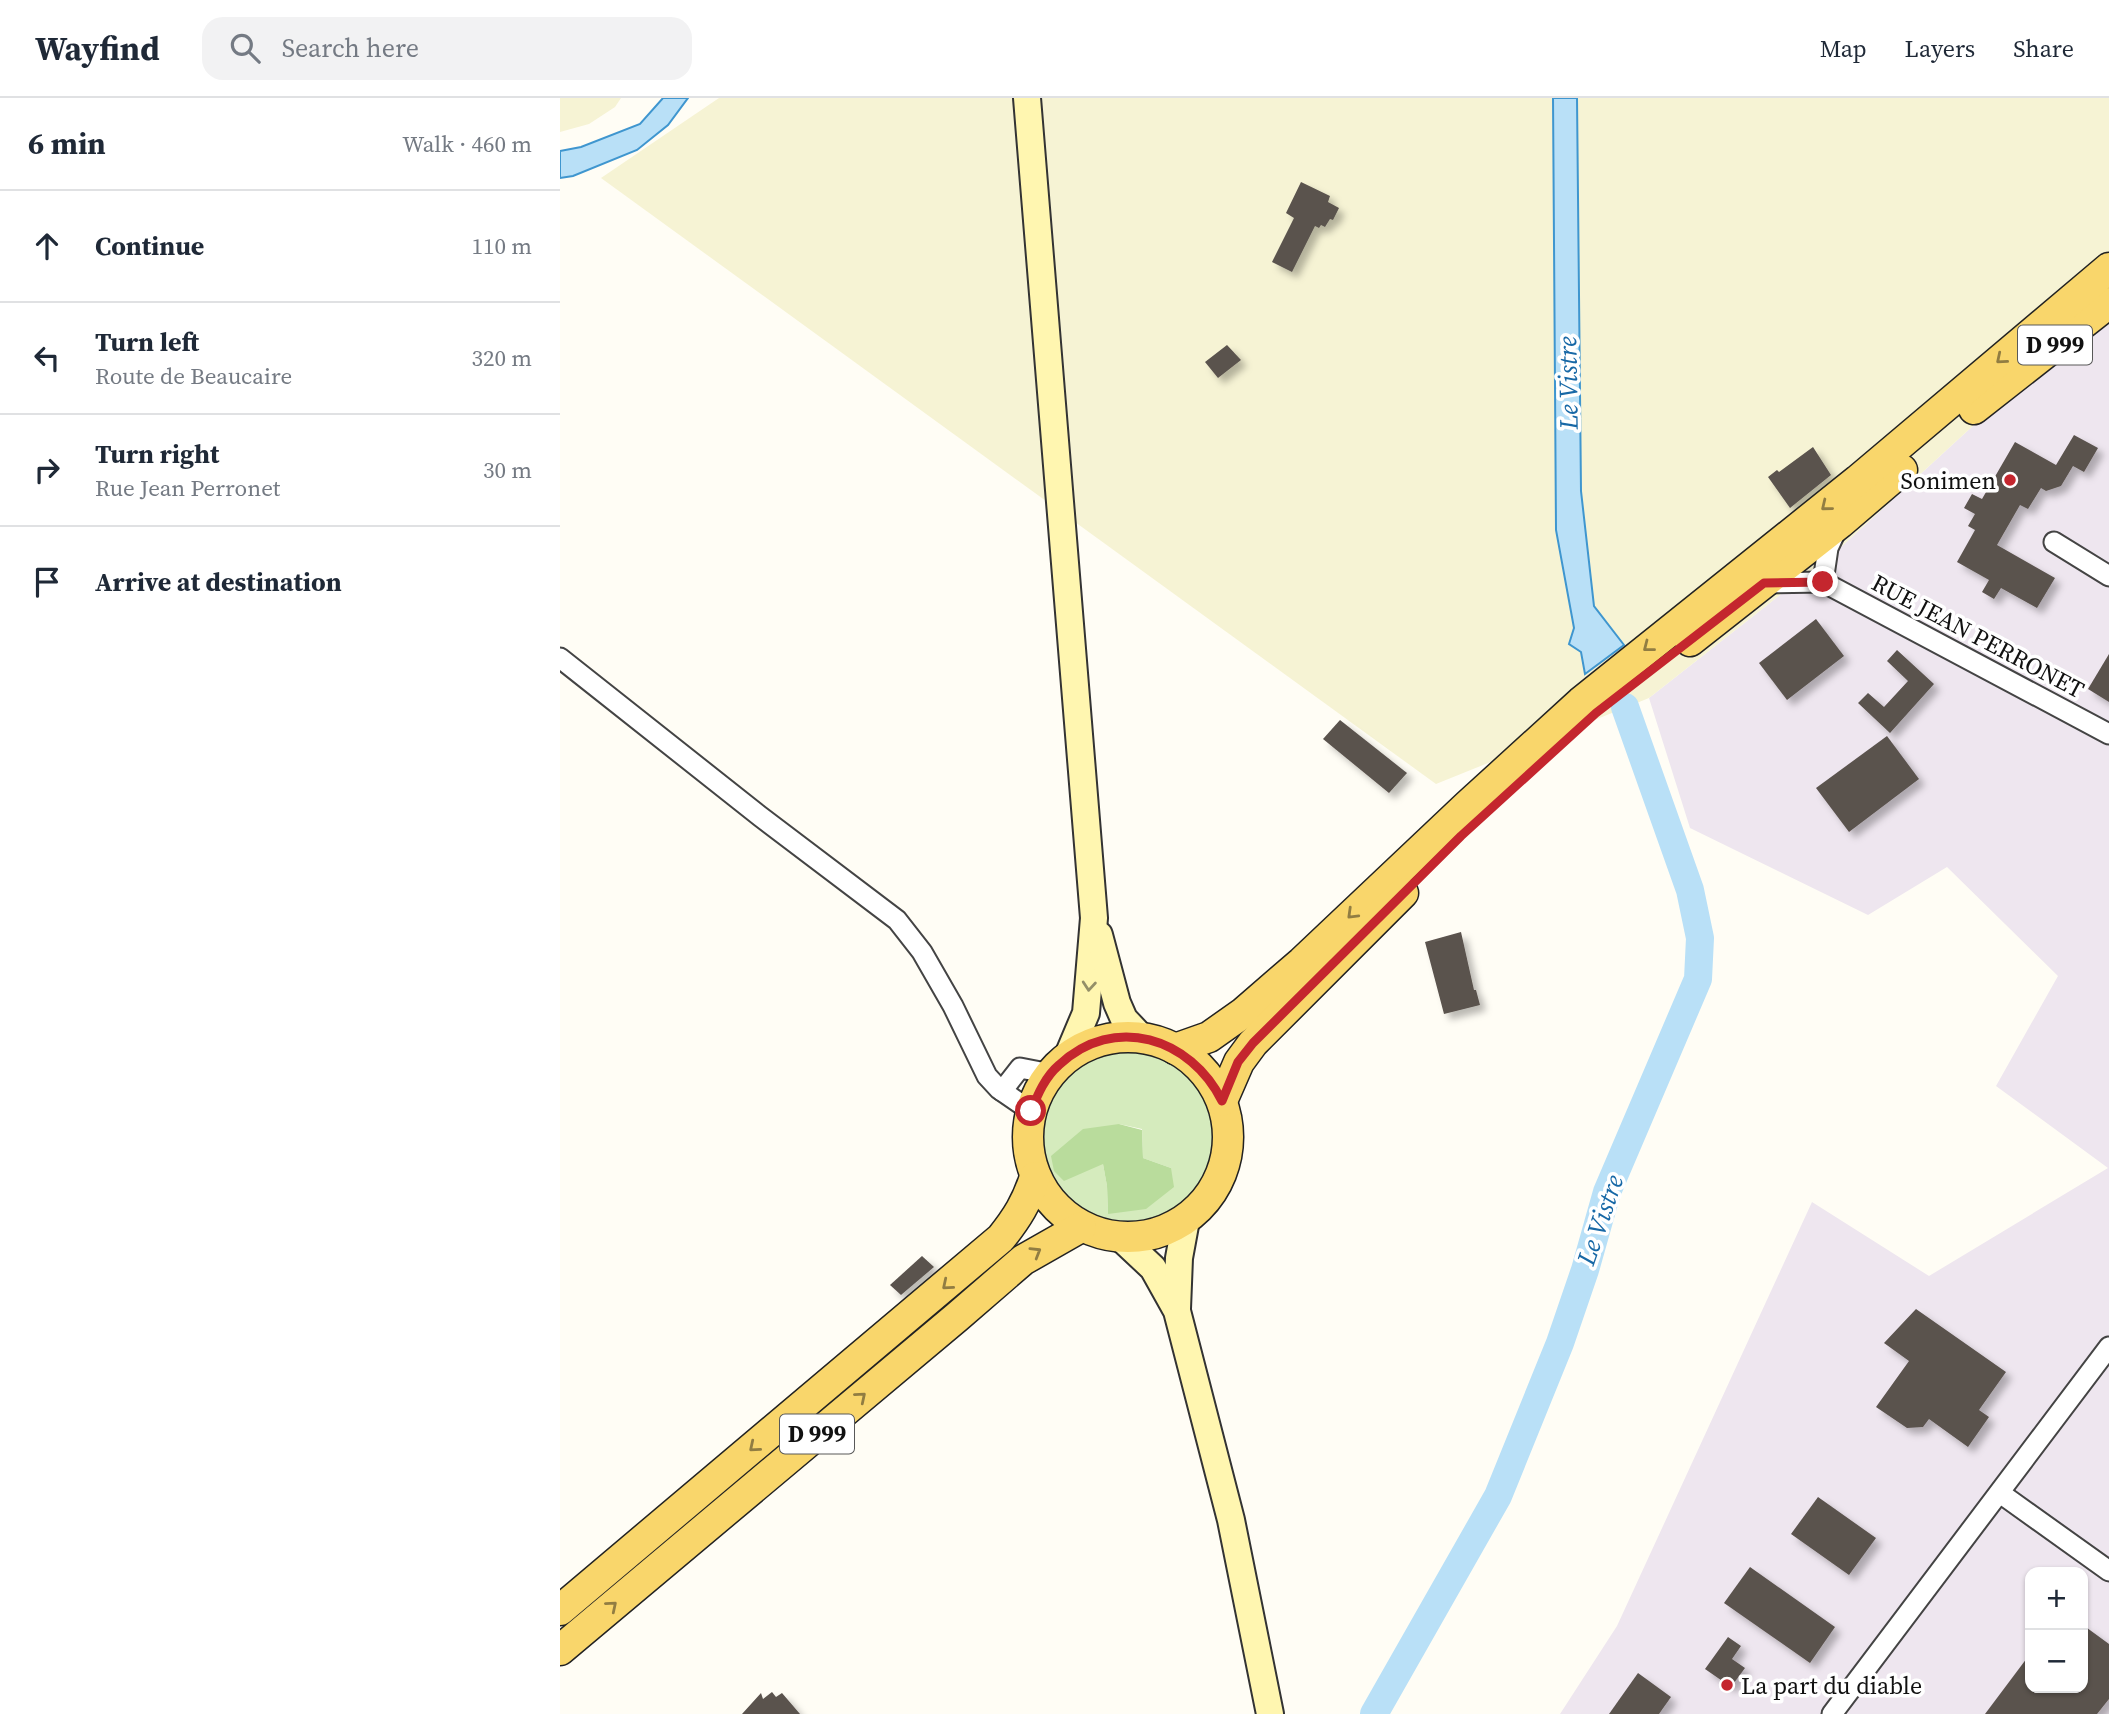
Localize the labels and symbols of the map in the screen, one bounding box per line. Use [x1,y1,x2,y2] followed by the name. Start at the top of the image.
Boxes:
[2018,326,2092,364] road number: D 999
[1549,336,1587,431] water label: Le Vistre
[1996,351,2008,364] one-way arrow
[1900,464,1996,497] place label: Sonimen
[2002,472,2018,488] marker: Sonimen
[1822,497,1834,510] one-way arrow
[1807,566,1838,597] route end
[1866,566,2091,706] street label: RUE JEAN PERRONET
[1644,639,1656,652] one-way arrow
[1347,905,1360,918] one-way arrow
[1082,981,1097,992] one-way arrow
[1015,1095,1046,1126] route start
[1567,1170,1632,1271] water label: Le Vistre
[1029,1247,1042,1260] one-way arrow
[942,1277,955,1289] one-way arrow
[853,1393,866,1405] one-way arrow
[780,1414,854,1454] road number: D 999
[750,1439,763,1451] one-way arrow
[603,1602,616,1614] one-way arrow
[1741,1669,1922,1702] place label: La part du diable
[1719,1677,1735,1693] marker: La part du diable

